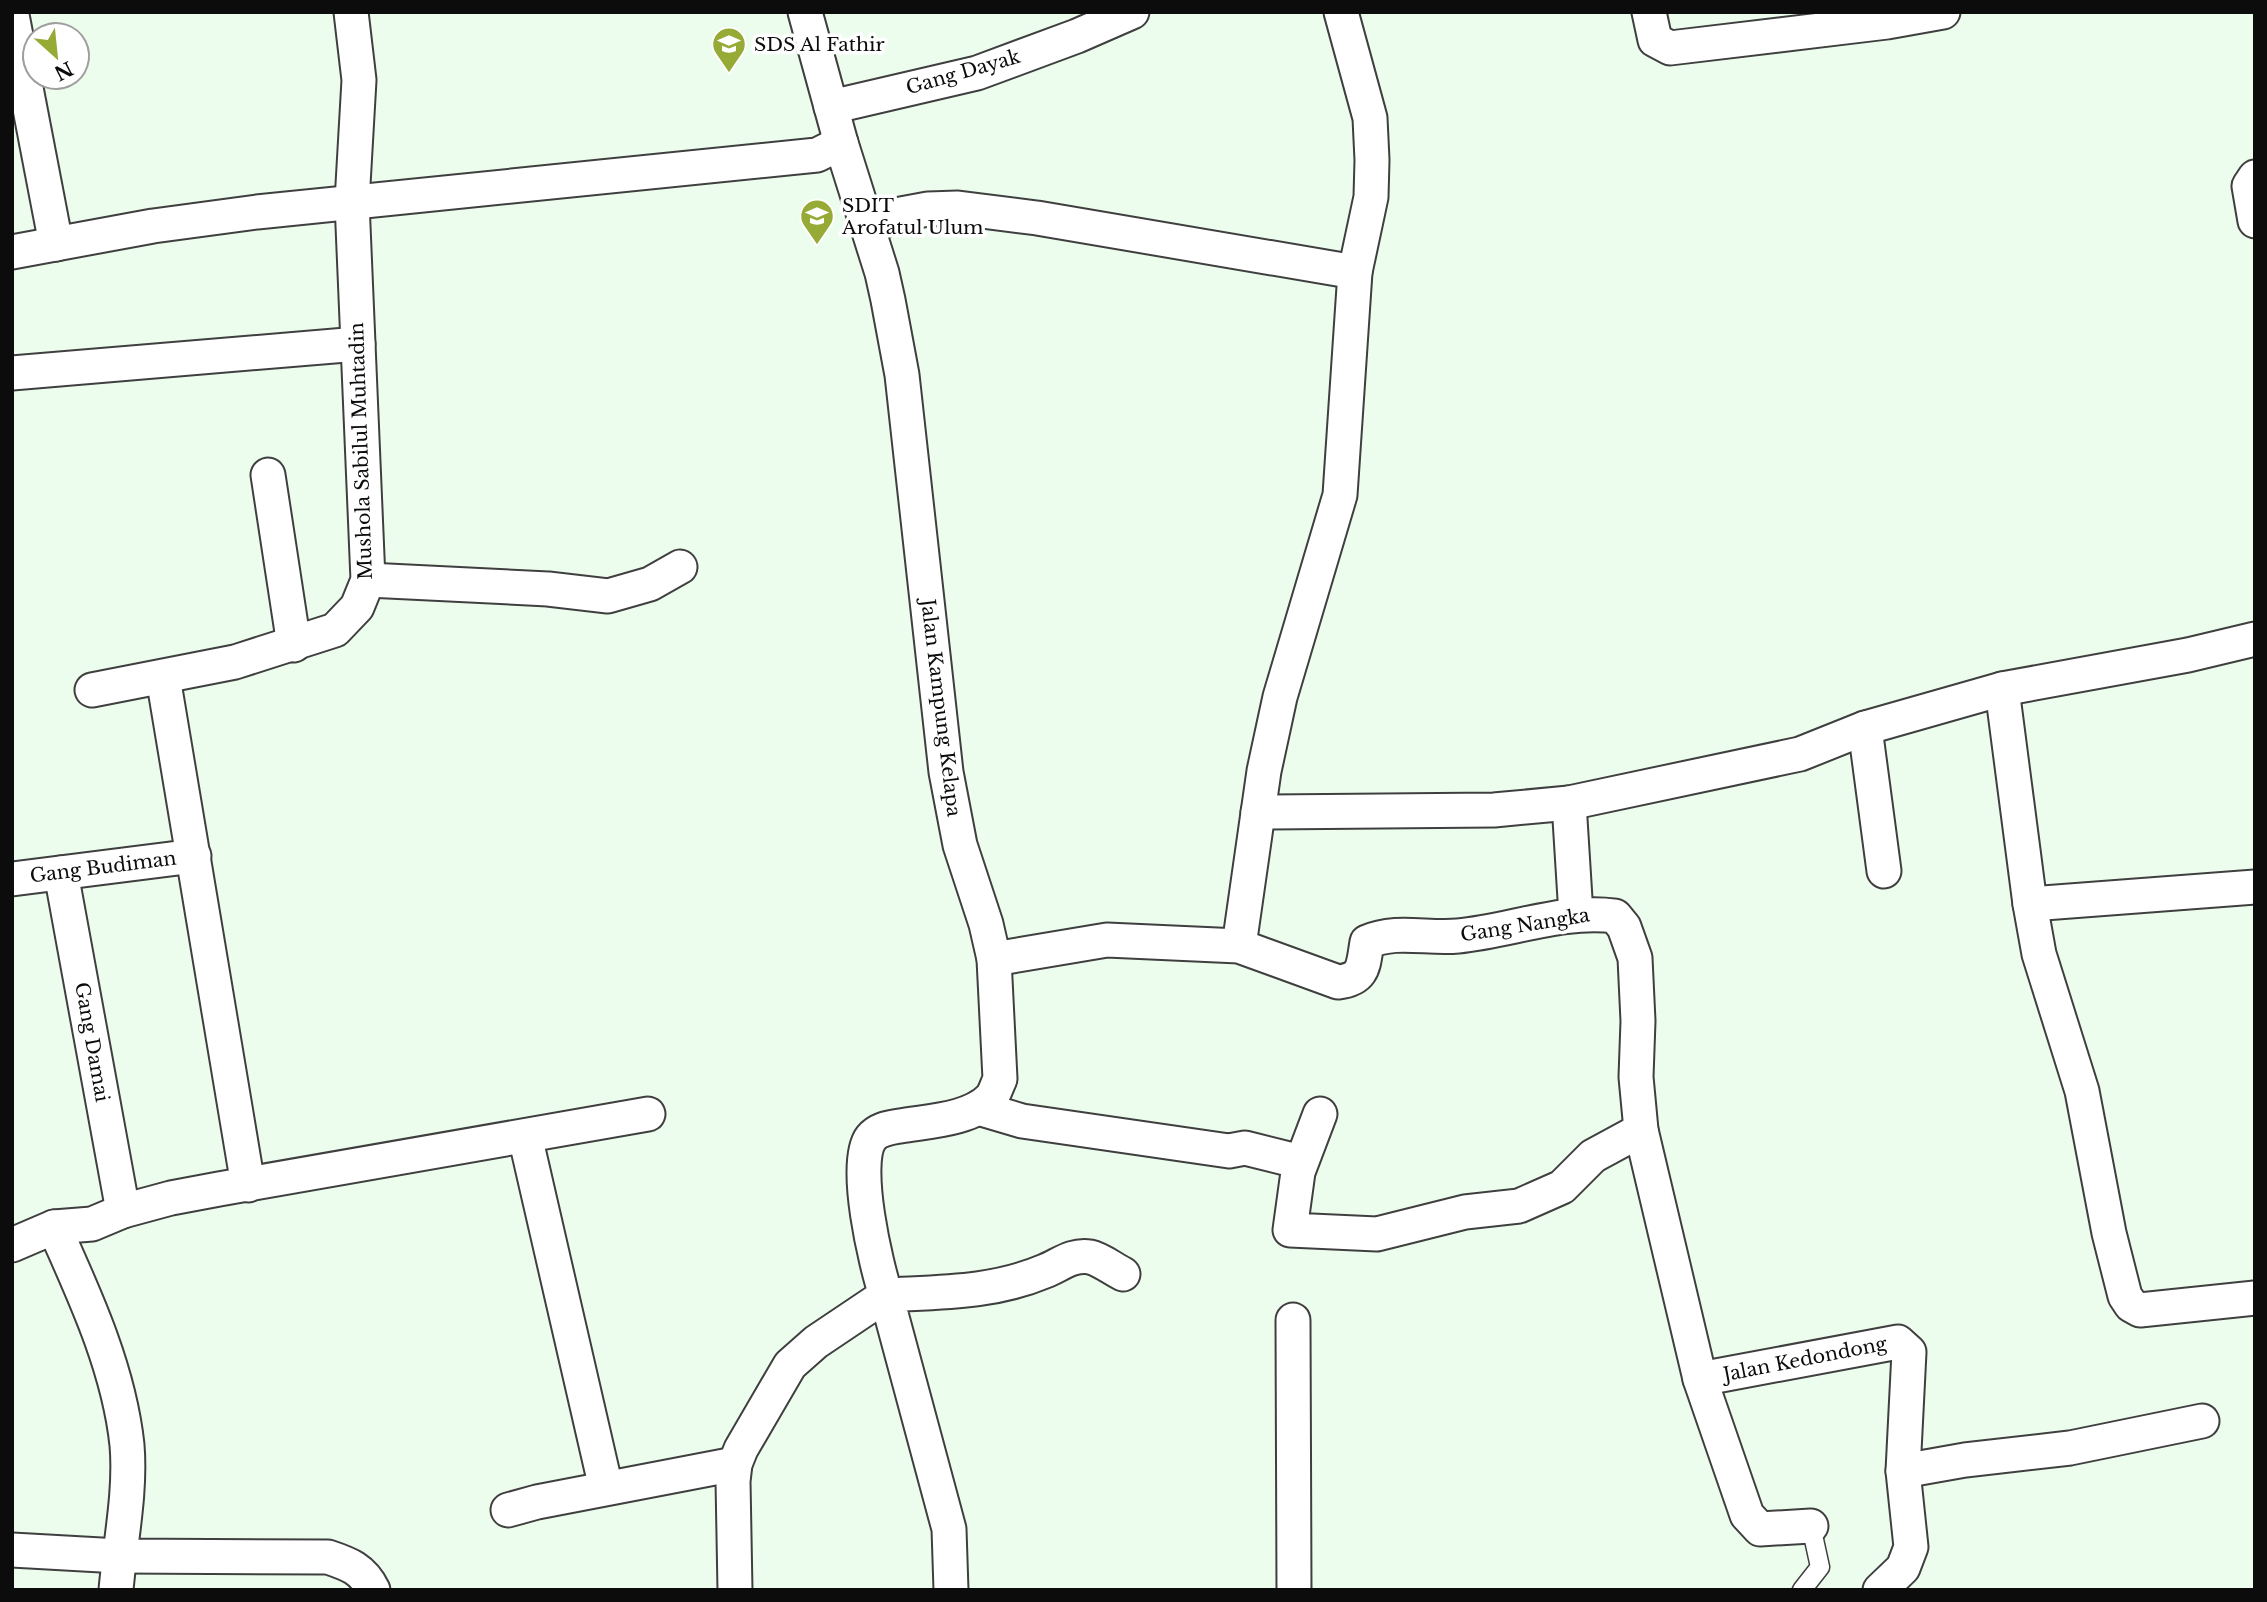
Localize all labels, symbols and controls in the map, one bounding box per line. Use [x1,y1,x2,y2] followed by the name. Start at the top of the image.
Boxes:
[21,21,91,91] north arrow
[710,25,748,74] school or university icon: SDS Al Fathir
[754,33,885,56] place label: SDS Al Fathir
[903,45,1023,99] street label: Gang Dayak
[50,56,77,85] text: N
[841,194,984,239] place label: SDIT Arofatul Ulum
[798,197,836,246] school or university icon: SDIT Arofatul Ulum
[345,322,377,580] street label: Mushola Sabilul Muhtadin
[916,595,966,819] street label: Jalan Kampung Kelapa
[28,847,178,887] street label: Gang Budiman
[1459,903,1592,947] street label: Gang Nangka
[70,980,114,1104] street label: Gang Damai
[1718,1332,1889,1387] street label: Jalan Kedondong

